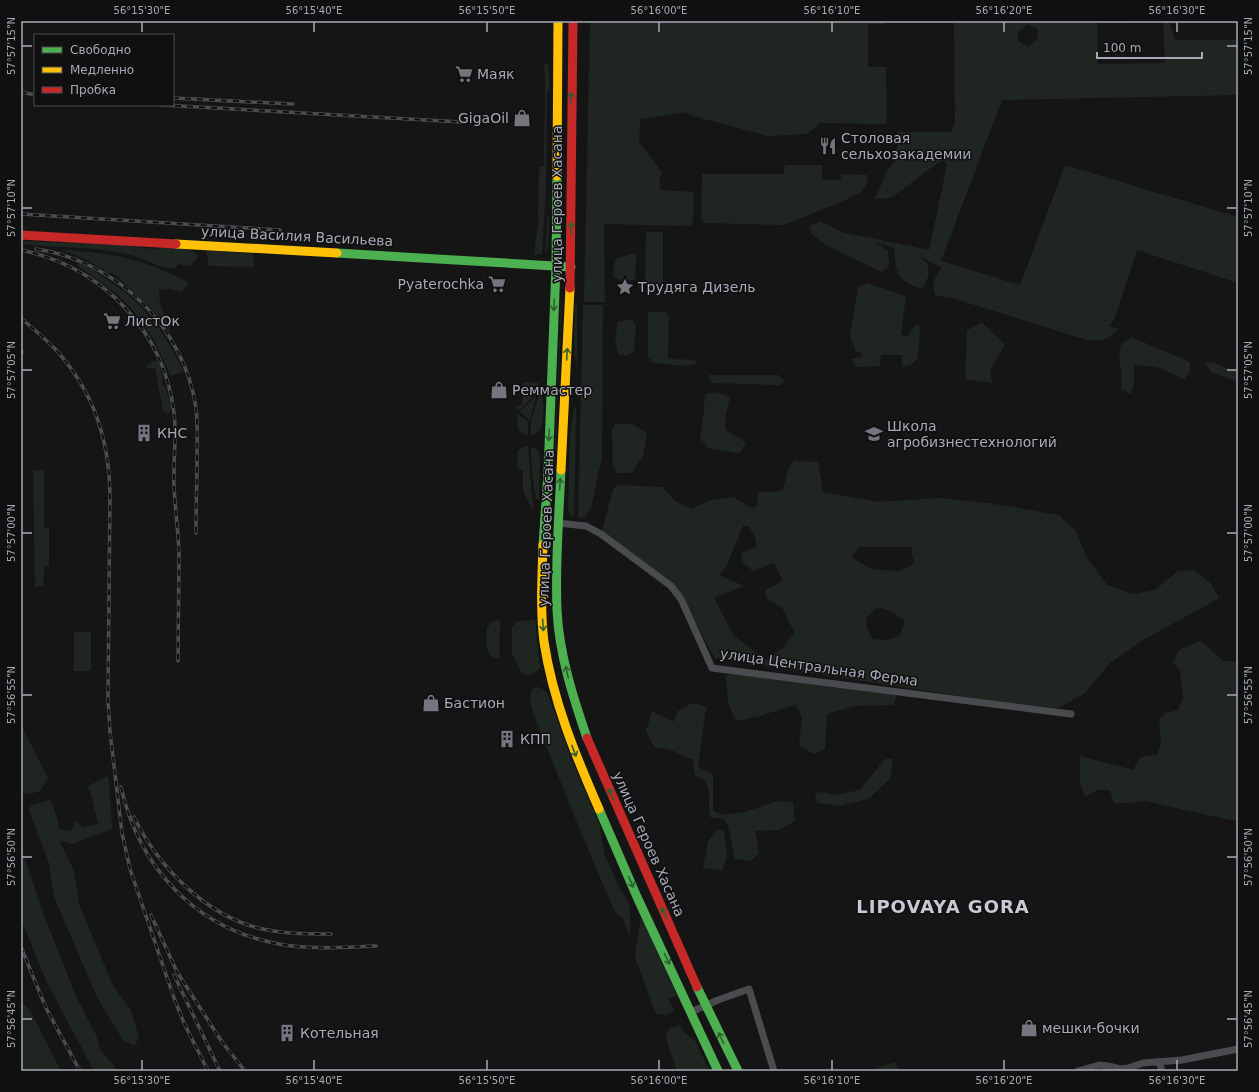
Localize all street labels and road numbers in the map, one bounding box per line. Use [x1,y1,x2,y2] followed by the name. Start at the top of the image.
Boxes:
[549,126,565,283] street label: улица Героев Хасана
[201,223,393,249] street label: улица Василия Васильева
[535,449,557,607] street label: улица Героев Хасана
[719,645,919,689] street label: улица Центральная Ферма
[610,769,688,919] street label: улица Героев Хасана

